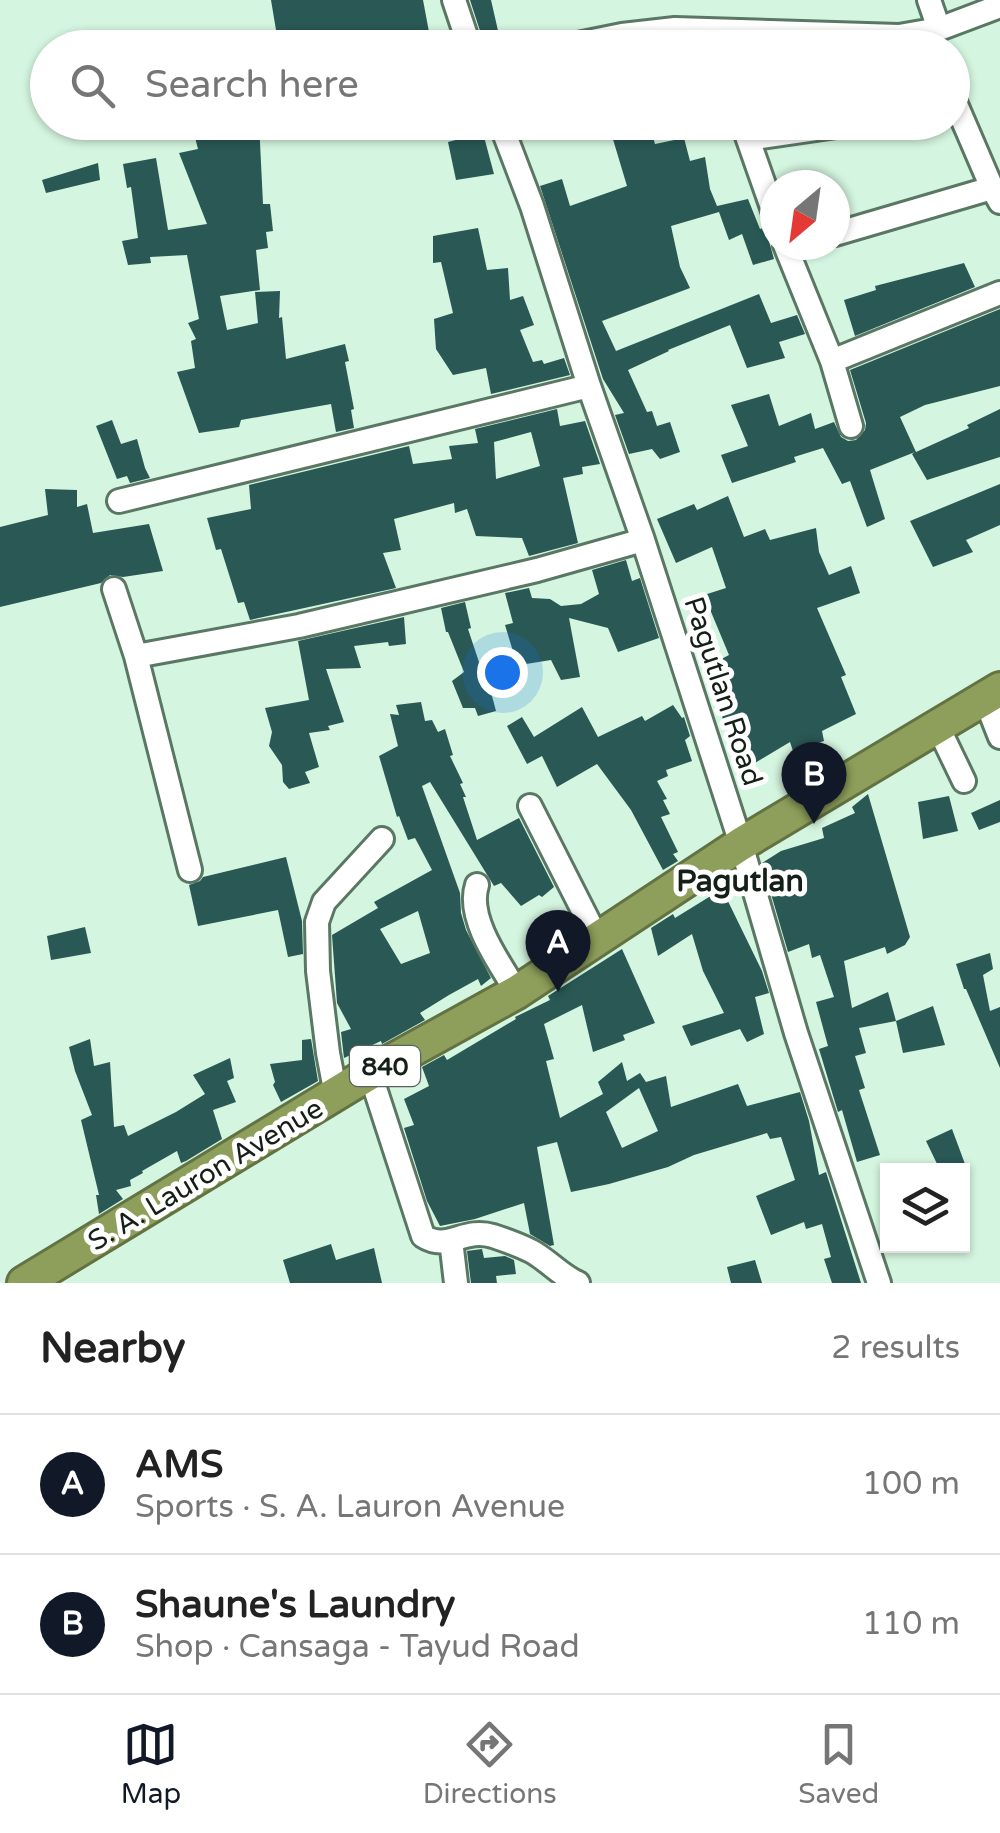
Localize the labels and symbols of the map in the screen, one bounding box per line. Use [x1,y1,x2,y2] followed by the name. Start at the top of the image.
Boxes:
[760,170,850,260] north arrow
[676,593,770,790] street label: Pagutlan Road
[477,647,528,698] your location
[782,742,846,824] pin: B
[676,863,804,900] district label: Pagutlan
[526,910,590,992] pin: A
[350,1046,420,1086] road number: 840
[82,1091,329,1258] street label: S. A. Lauron Avenue

